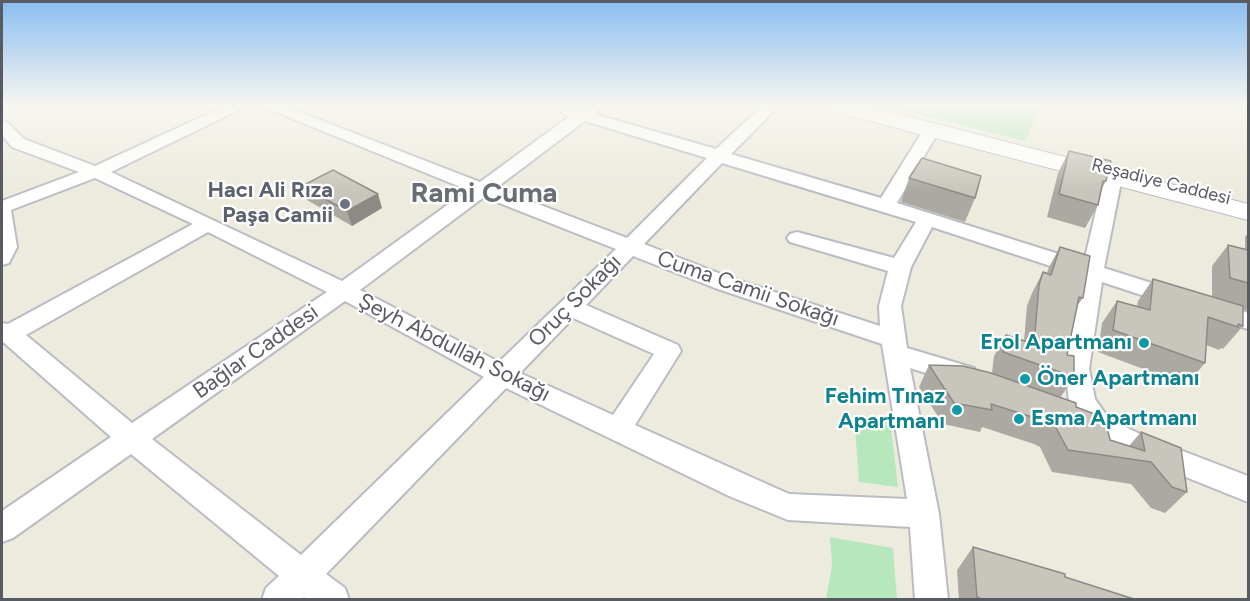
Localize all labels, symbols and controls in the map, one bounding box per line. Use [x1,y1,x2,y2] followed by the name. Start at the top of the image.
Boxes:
[1089,154,1233,210] street label: Reşadiye Caddesi
[411,177,557,211] district label: Rami Cuma
[207,178,333,230] place label: Hacı Ali Rıza Paşa Camii
[338,197,352,211] marker: Hacı Ali Rıza Paşa Camii
[653,245,843,333] street label: Cuma Camii Sokağı
[523,249,627,353] street label: Oruç Sokağı
[354,288,554,408] street label: Şeyh Abdullah Sokağı
[188,299,324,405] street label: Bağlar Caddesi
[980,330,1132,356] place label: Erol Apartmanı
[1137,336,1151,350] marker: Erol Apartmanı
[1037,366,1200,392] place label: Öner Apartmanı
[1018,372,1032,386] marker: Öner Apartmanı
[825,384,945,436] place label: Fehim Tınaz Apartmanı
[950,403,964,417] marker: Fehim Tınaz Apartmanı
[1031,406,1197,432] place label: Esma Apartmanı
[1012,412,1026,426] marker: Esma Apartmanı

